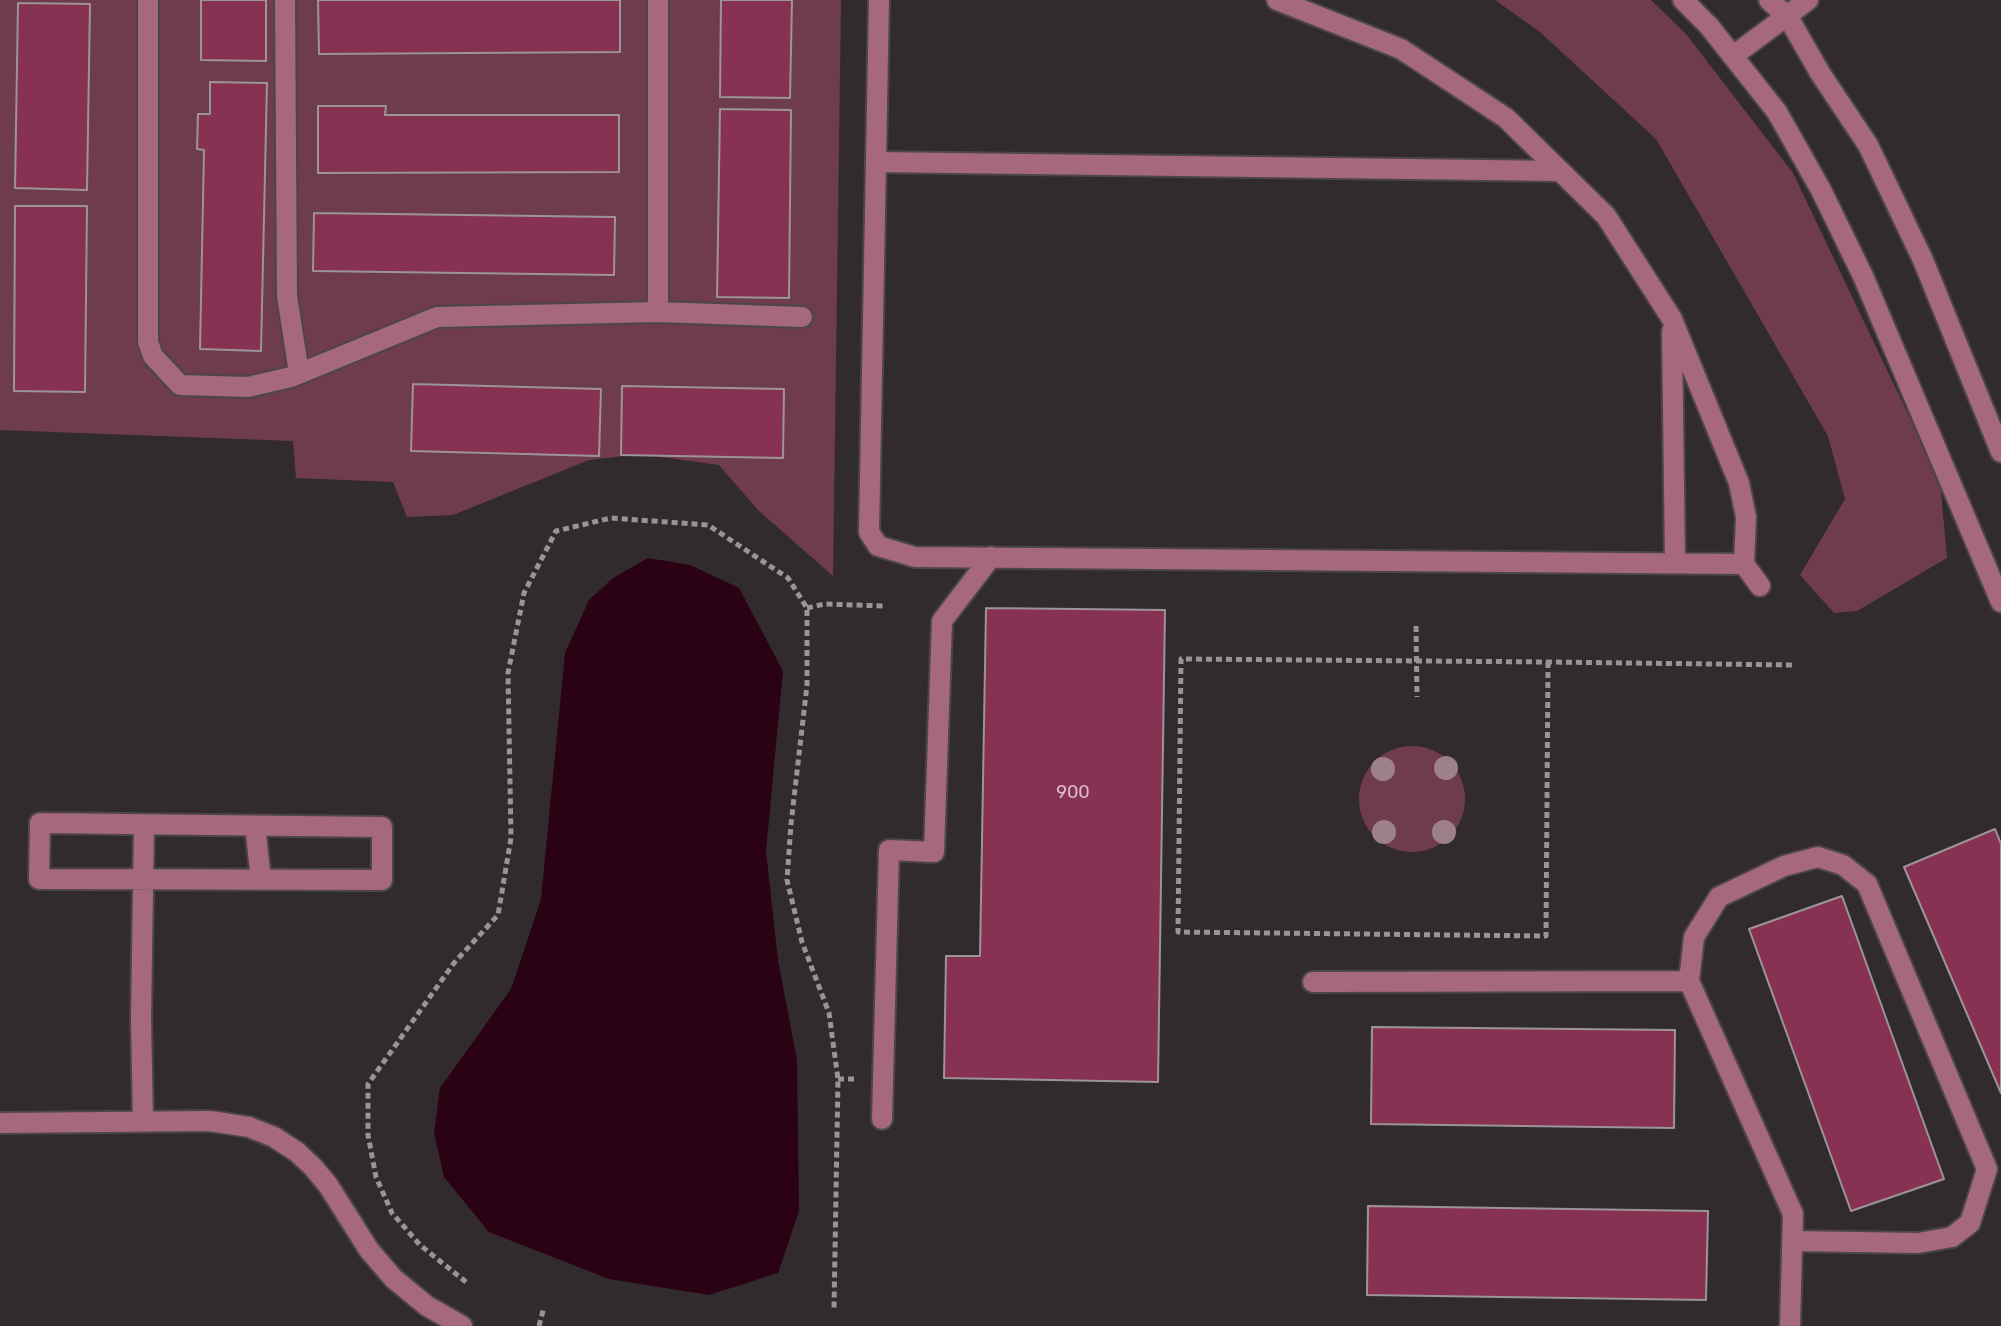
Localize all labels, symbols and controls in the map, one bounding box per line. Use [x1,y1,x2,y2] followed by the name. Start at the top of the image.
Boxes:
[1056,782,1090,804] house number: 900

